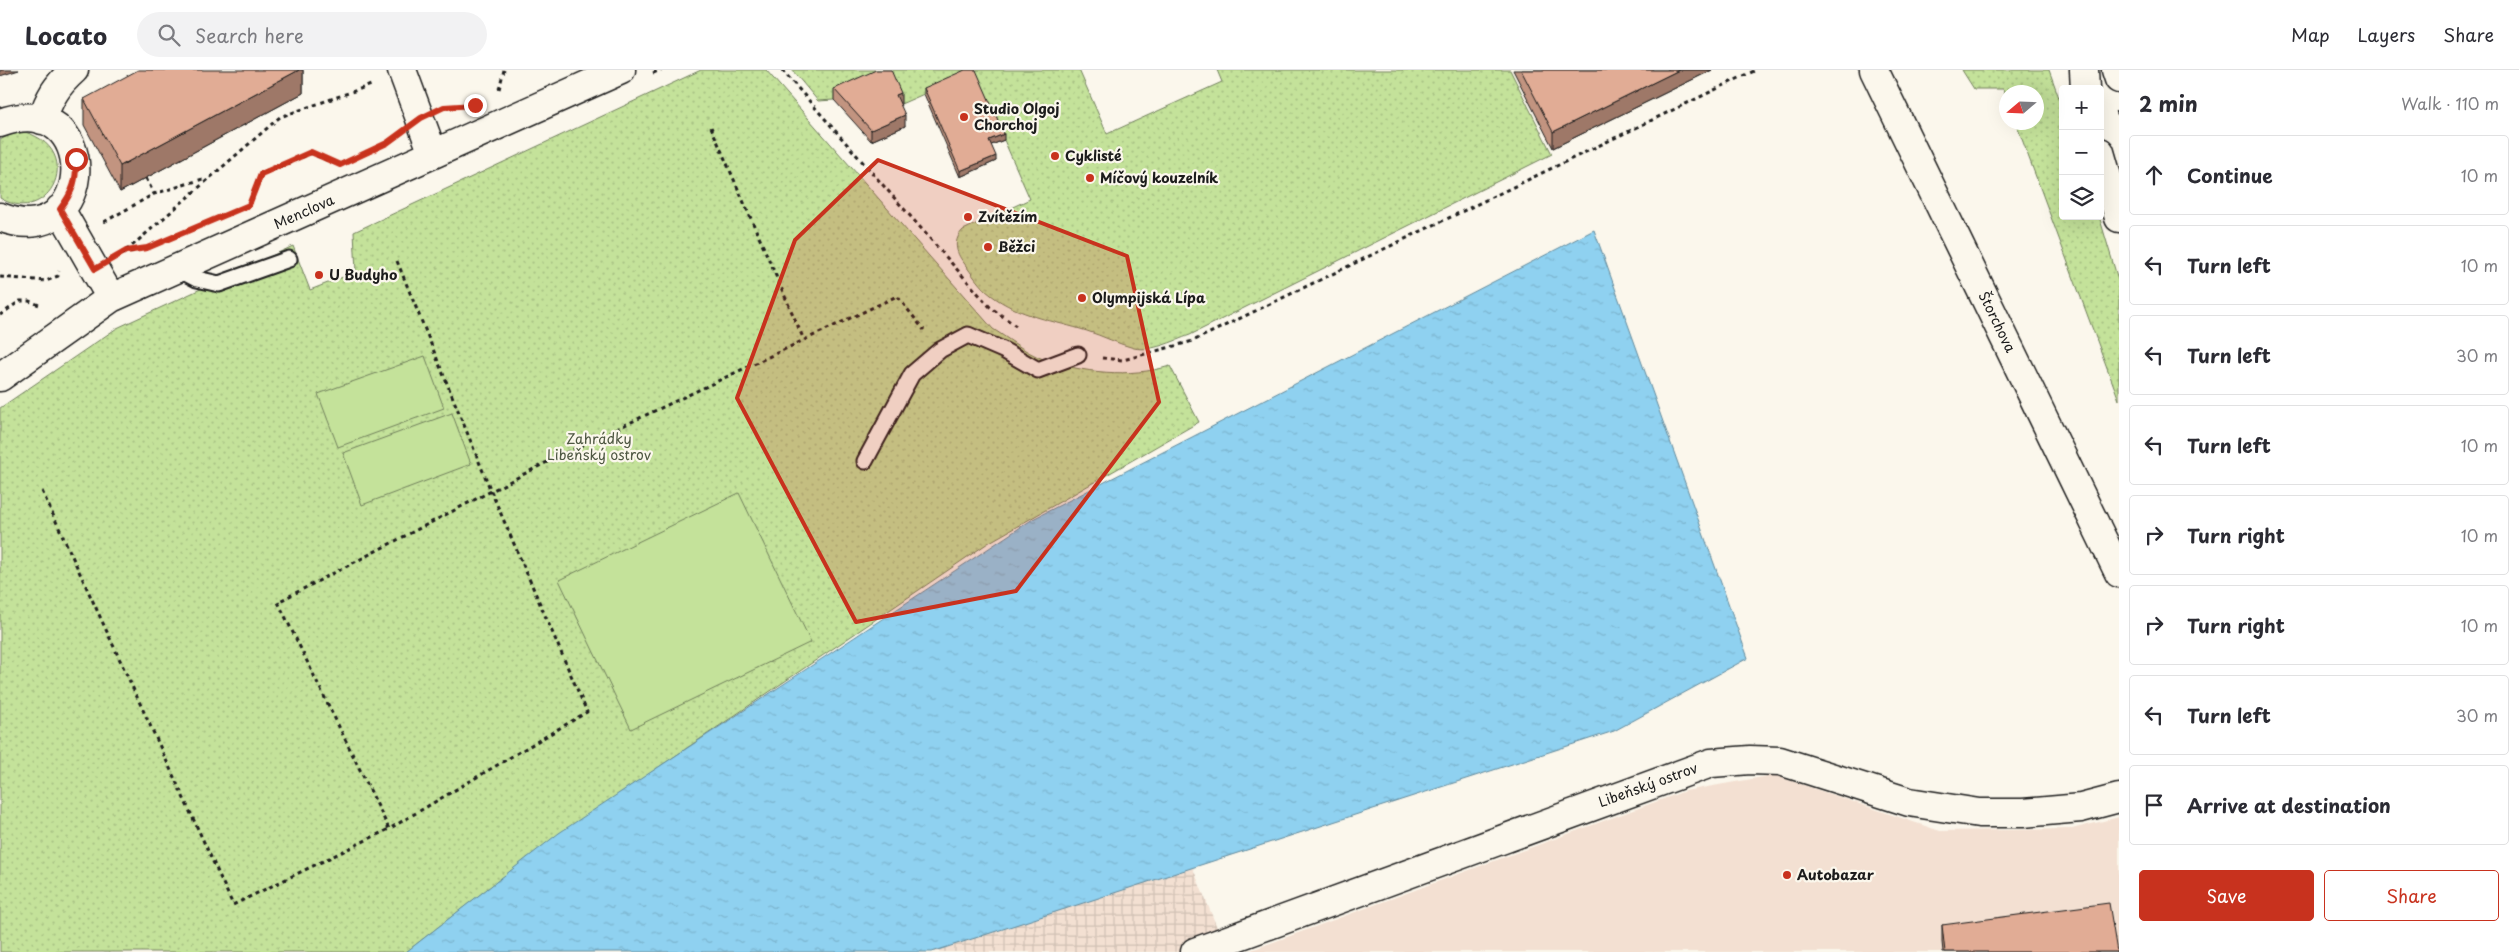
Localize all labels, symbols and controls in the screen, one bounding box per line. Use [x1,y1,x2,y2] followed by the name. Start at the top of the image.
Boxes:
[137,12,487,57] search box
[25,17,107,53] text: Locato
[155,21,183,49] icon: search
[195,21,304,49] text: Search here
[2291,21,2330,48] text: Map
[2358,21,2415,48] text: Layers
[2443,21,2494,48] text: Share
[1999,85,2044,130] north arrow
[2059,85,2104,220] map controls
[2059,85,2104,130] button: +
[2139,87,2198,119] text: 2 min
[2401,91,2499,115] text: Walk · 110 m
[464,94,487,117] route end
[974,98,1060,135] place label: Studio Olgoj Chorchoj
[958,111,970,123] marker: Studio Olgoj Chorchoj
[2059,130,2104,175] button: −
[1065,145,1122,166] place label: Cyklisté
[65,148,88,171] route start
[1049,150,1061,162] marker: Cyklisté
[2140,161,2168,189] icon: ahead
[2187,161,2273,189] text: Continue
[2461,163,2498,187] text: 10 m
[1100,167,1218,188] place label: Míčový kouzelník
[1084,172,1096,184] marker: Míčový kouzelník
[2059,175,2104,220] button: layers
[270,189,338,234] street label: Menclova
[978,206,1037,227] place label: Zvítězím
[962,211,974,223] marker: Zvítězím
[998,236,1035,257] place label: Běžci
[982,241,994,253] marker: Běžci
[2140,251,2168,279] icon: left
[2187,251,2271,279] text: Turn left
[2461,253,2498,277] text: 10 m
[329,264,397,285] place label: U Budyho
[313,269,325,281] marker: U Budyho
[1092,287,1206,308] place label: Olympijská Lípa
[1974,288,2021,356] street label: Štorchova
[1076,292,1088,304] marker: Olympijská Lípa
[2140,341,2168,369] icon: left
[2187,341,2271,369] text: Turn left
[2456,343,2498,367] text: 30 m
[547,428,652,465] park label: Zahrádky Libeňský ostrov
[2140,431,2168,459] icon: left
[2187,431,2271,459] text: Turn left
[2461,433,2498,457] text: 10 m
[2140,521,2168,549] icon: right
[2187,521,2285,549] text: Turn right
[2461,523,2498,547] text: 10 m
[2140,611,2168,639] icon: right
[2187,611,2285,639] text: Turn right
[2461,613,2498,637] text: 10 m
[2140,701,2168,729] icon: left
[2187,701,2271,729] text: Turn left
[2456,703,2498,727] text: 30 m
[1595,757,1701,812] street label: Libeňský ostrov
[2140,791,2168,819] icon: arrive
[2187,791,2391,819] text: Arrive at destination
[1797,864,1875,885] place label: Autobazar
[1781,869,1793,881] marker: Autobazar
[2139,870,2314,921] button: Save
[2324,870,2499,921] button: Share

